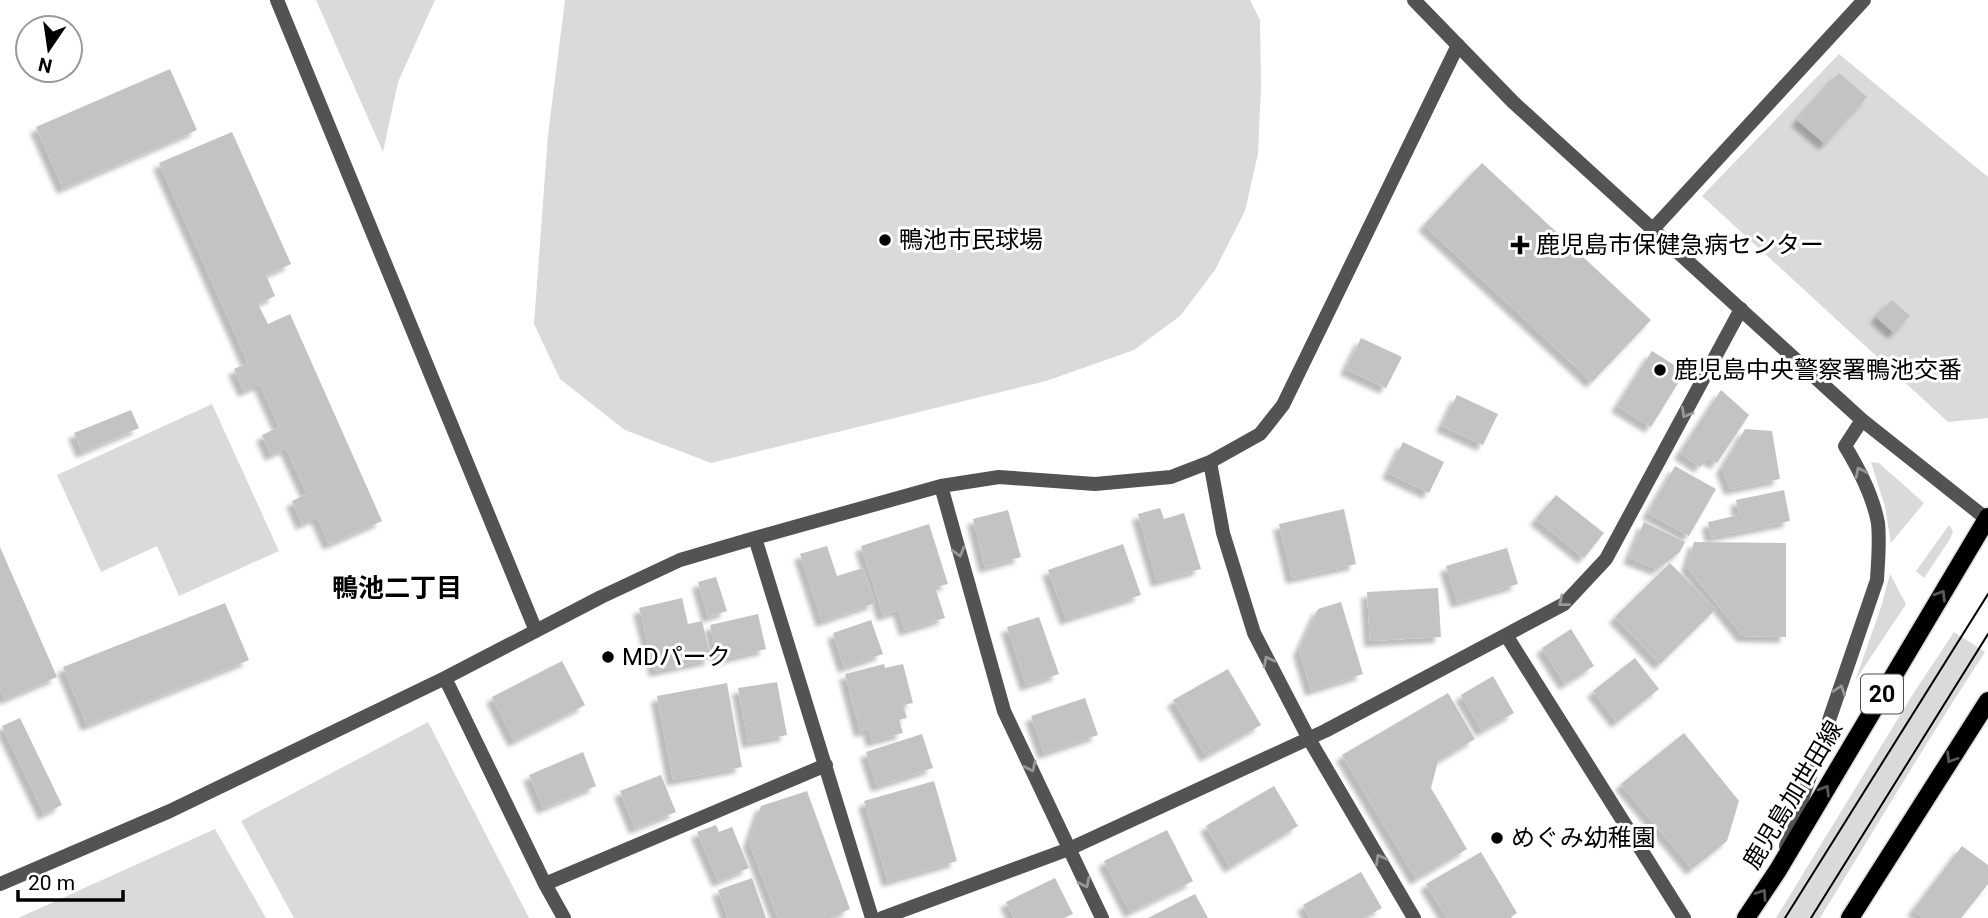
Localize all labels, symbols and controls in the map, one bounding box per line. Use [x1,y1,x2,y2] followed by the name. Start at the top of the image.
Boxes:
[14,14,84,84] north arrow
[36,52,54,78] text: N
[899,226,1043,254] place label: 鴨池市民球場
[1536,231,1824,259] place label: 鹿児島市保健急病センター
[877,232,893,248] marker: 鴨池市民球場
[1510,235,1530,255] marker: 鹿児島市保健急病センター
[1674,356,1962,384] place label: 鹿児島中央警察署鴨池交番
[1652,362,1668,378] marker: 鹿児島中央警察署鴨池交番
[1681,405,1694,418] one-way arrow
[1854,467,1868,479] one-way arrow
[951,546,965,558] one-way arrow
[332,573,462,603] district label: 鴨池二丁目
[1933,589,1946,602] one-way arrow
[1559,593,1571,606] one-way arrow
[622,643,731,671] place label: MDパーク
[600,649,616,665] marker: MDパーク
[1263,655,1277,668] one-way arrow
[1861,674,1903,714] road number: 20
[1832,684,1846,696] one-way arrow
[1738,716,1848,874] street label: 鹿児島加世田線
[1947,750,1960,763] one-way arrow
[1022,760,1036,772] one-way arrow
[1817,785,1830,798] one-way arrow
[1511,824,1656,852] place label: めぐみ幼稚園
[1489,830,1505,846] marker: めぐみ幼稚園
[1375,853,1388,866] one-way arrow
[18,858,122,902] scale bar
[28,871,75,895] text: 20 m
[1077,876,1091,888] one-way arrow
[1753,889,1766,902] one-way arrow

